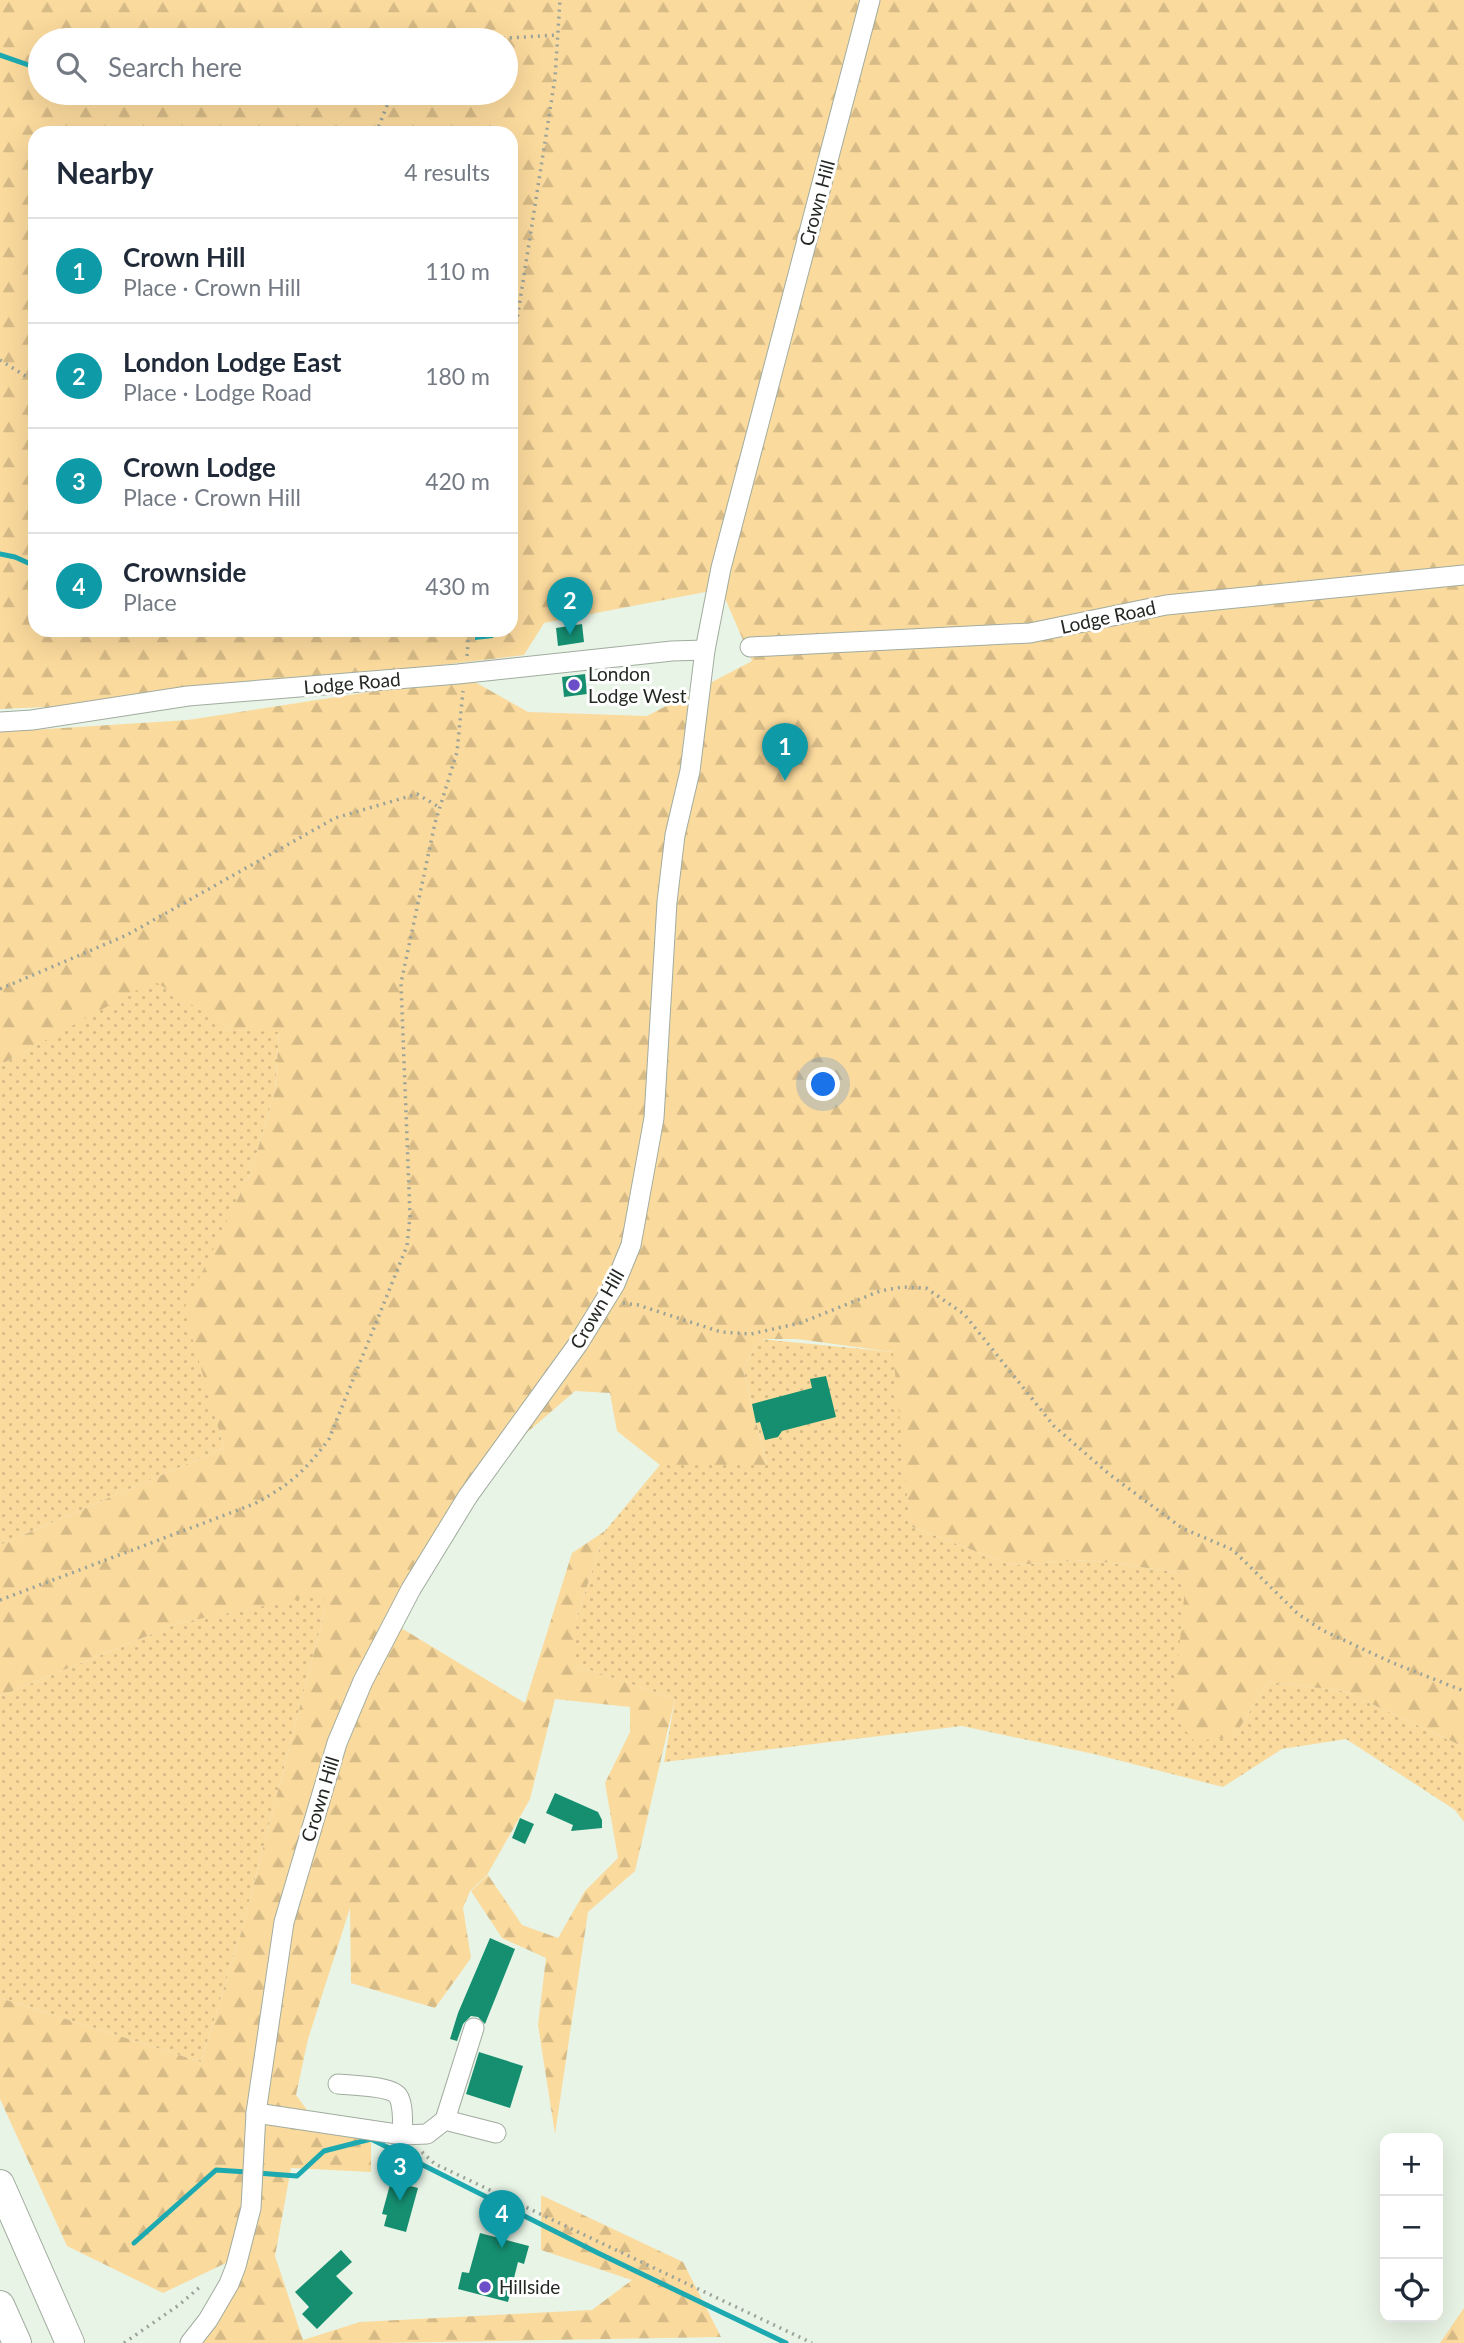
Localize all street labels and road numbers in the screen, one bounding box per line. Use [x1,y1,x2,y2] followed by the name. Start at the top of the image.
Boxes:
[794,157,839,248] street label: Crown Hill
[1058,595,1158,638] street label: Lodge Road
[303,667,401,698] street label: Lodge Road
[565,1265,629,1353] street label: Crown Hill
[296,1753,343,1844] street label: Crown Hill

